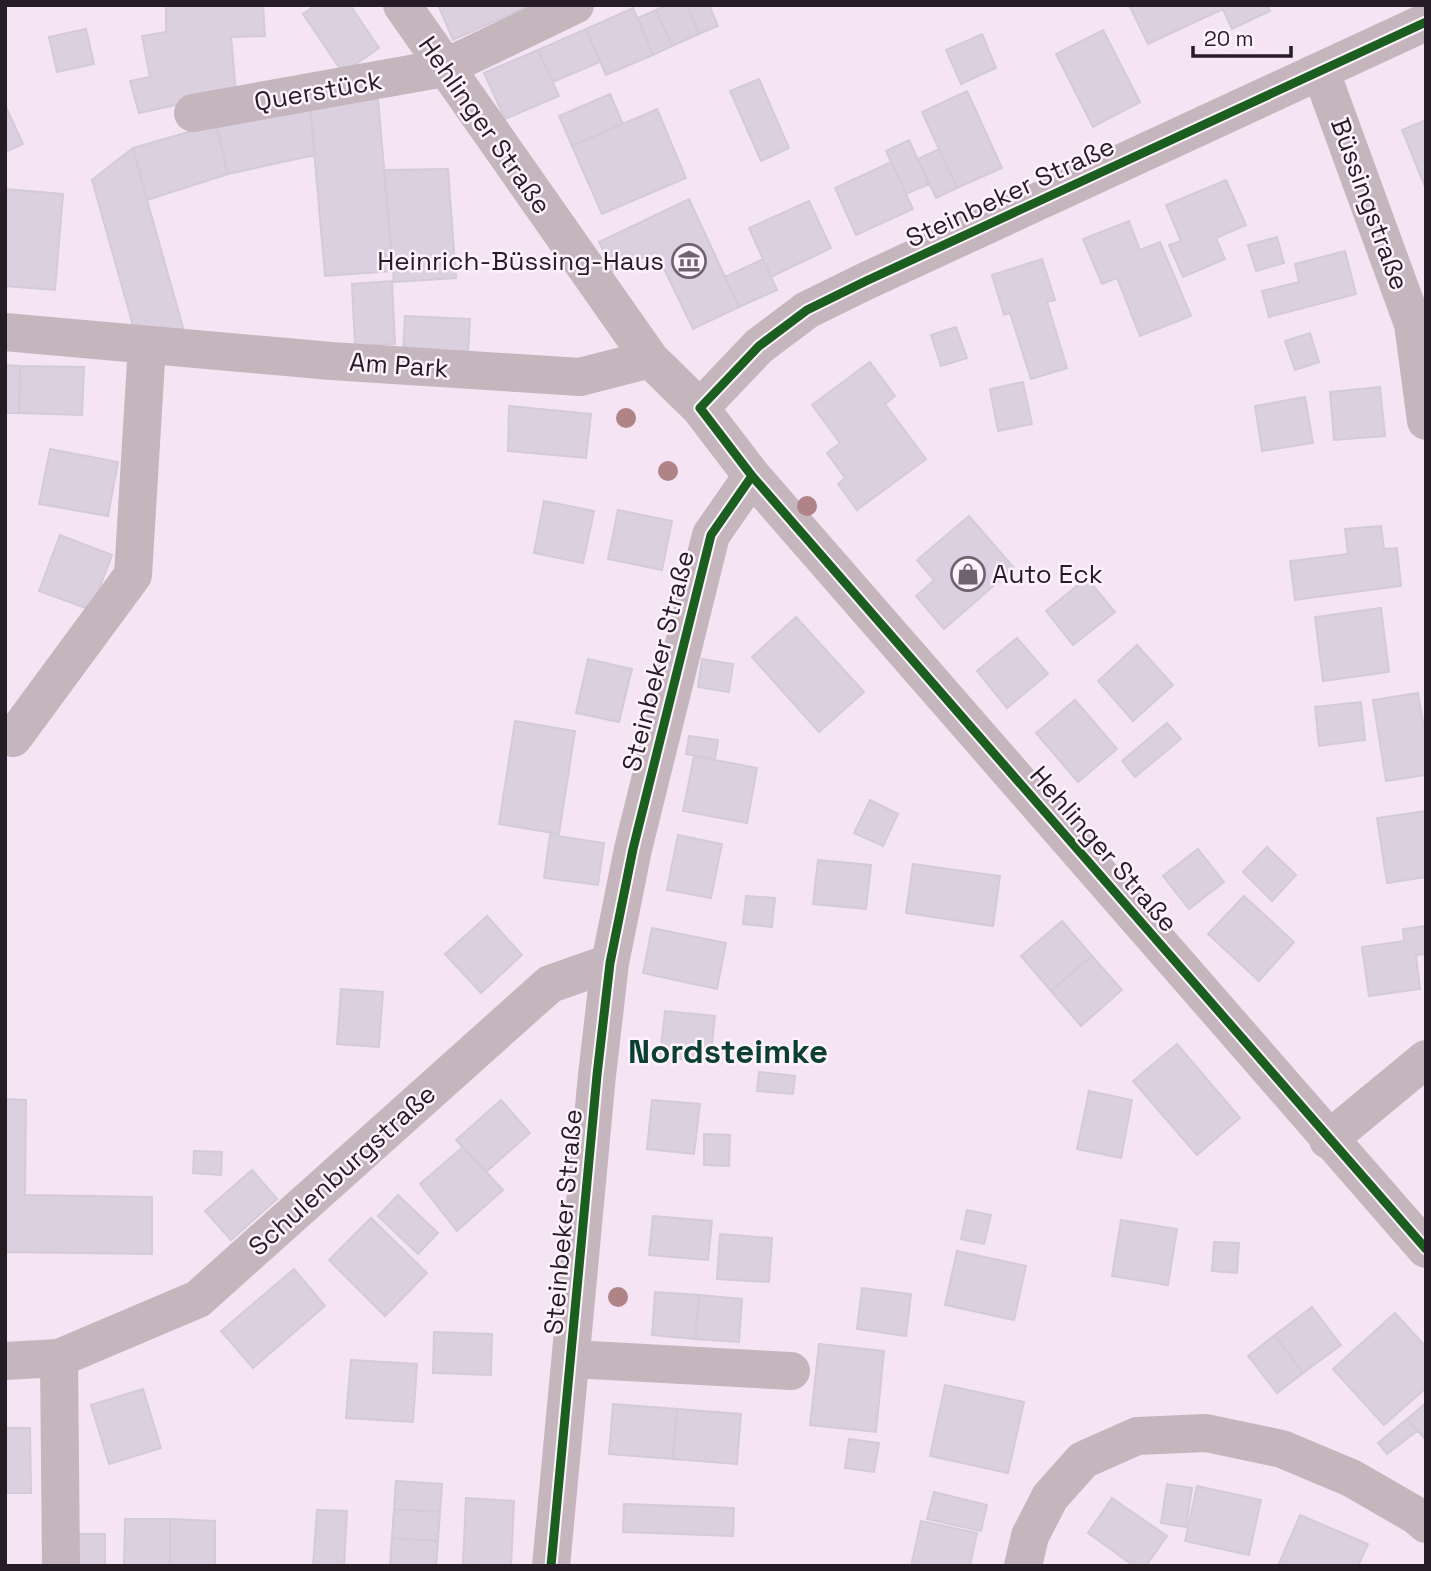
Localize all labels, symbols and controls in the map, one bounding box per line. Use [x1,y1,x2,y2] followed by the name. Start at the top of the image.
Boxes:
[1193,14,1291,58] scale bar
[1204,25,1254,52] text: 20 m
[411,29,559,221] street label: Hehlinger Straße
[251,63,385,119] street label: Querstück
[1323,113,1417,295] street label: Büssingstraße
[900,129,1120,255] street label: Steinbeker Straße
[670,242,708,280] museum icon: Heinrich-Büssing-Haus
[377,244,664,278] place label: Heinrich-Büssing-Haus
[348,345,450,385] street label: Am Park
[614,547,702,775] street label: Steinbeker Straße
[949,555,987,593] shop icon: Auto Eck
[992,557,1103,591] place label: Auto Eck
[1022,759,1186,939] street label: Hehlinger Straße
[628,1031,828,1073] district label: Nordsteimke
[241,1077,443,1263] street label: Schulenburgstraße
[536,1108,590,1336] street label: Steinbeker Straße

